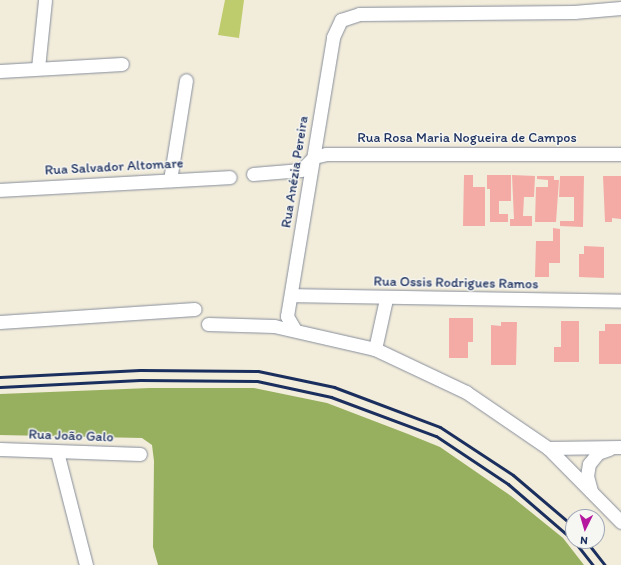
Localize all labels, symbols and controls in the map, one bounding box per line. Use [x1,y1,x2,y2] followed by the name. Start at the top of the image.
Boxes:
[278,115,312,229] street label: Rua Anézia Pereira
[358,130,576,146] street label: Rua Rosa Maria Nogueira de Campos
[44,155,184,179] street label: Rua Salvador Altomare
[373,273,539,293] street label: Rua Ossis Rodrigues Ramos
[28,426,114,446] street label: Rua João Galo
[565,509,605,549] north arrow
[580,534,588,547] text: N

